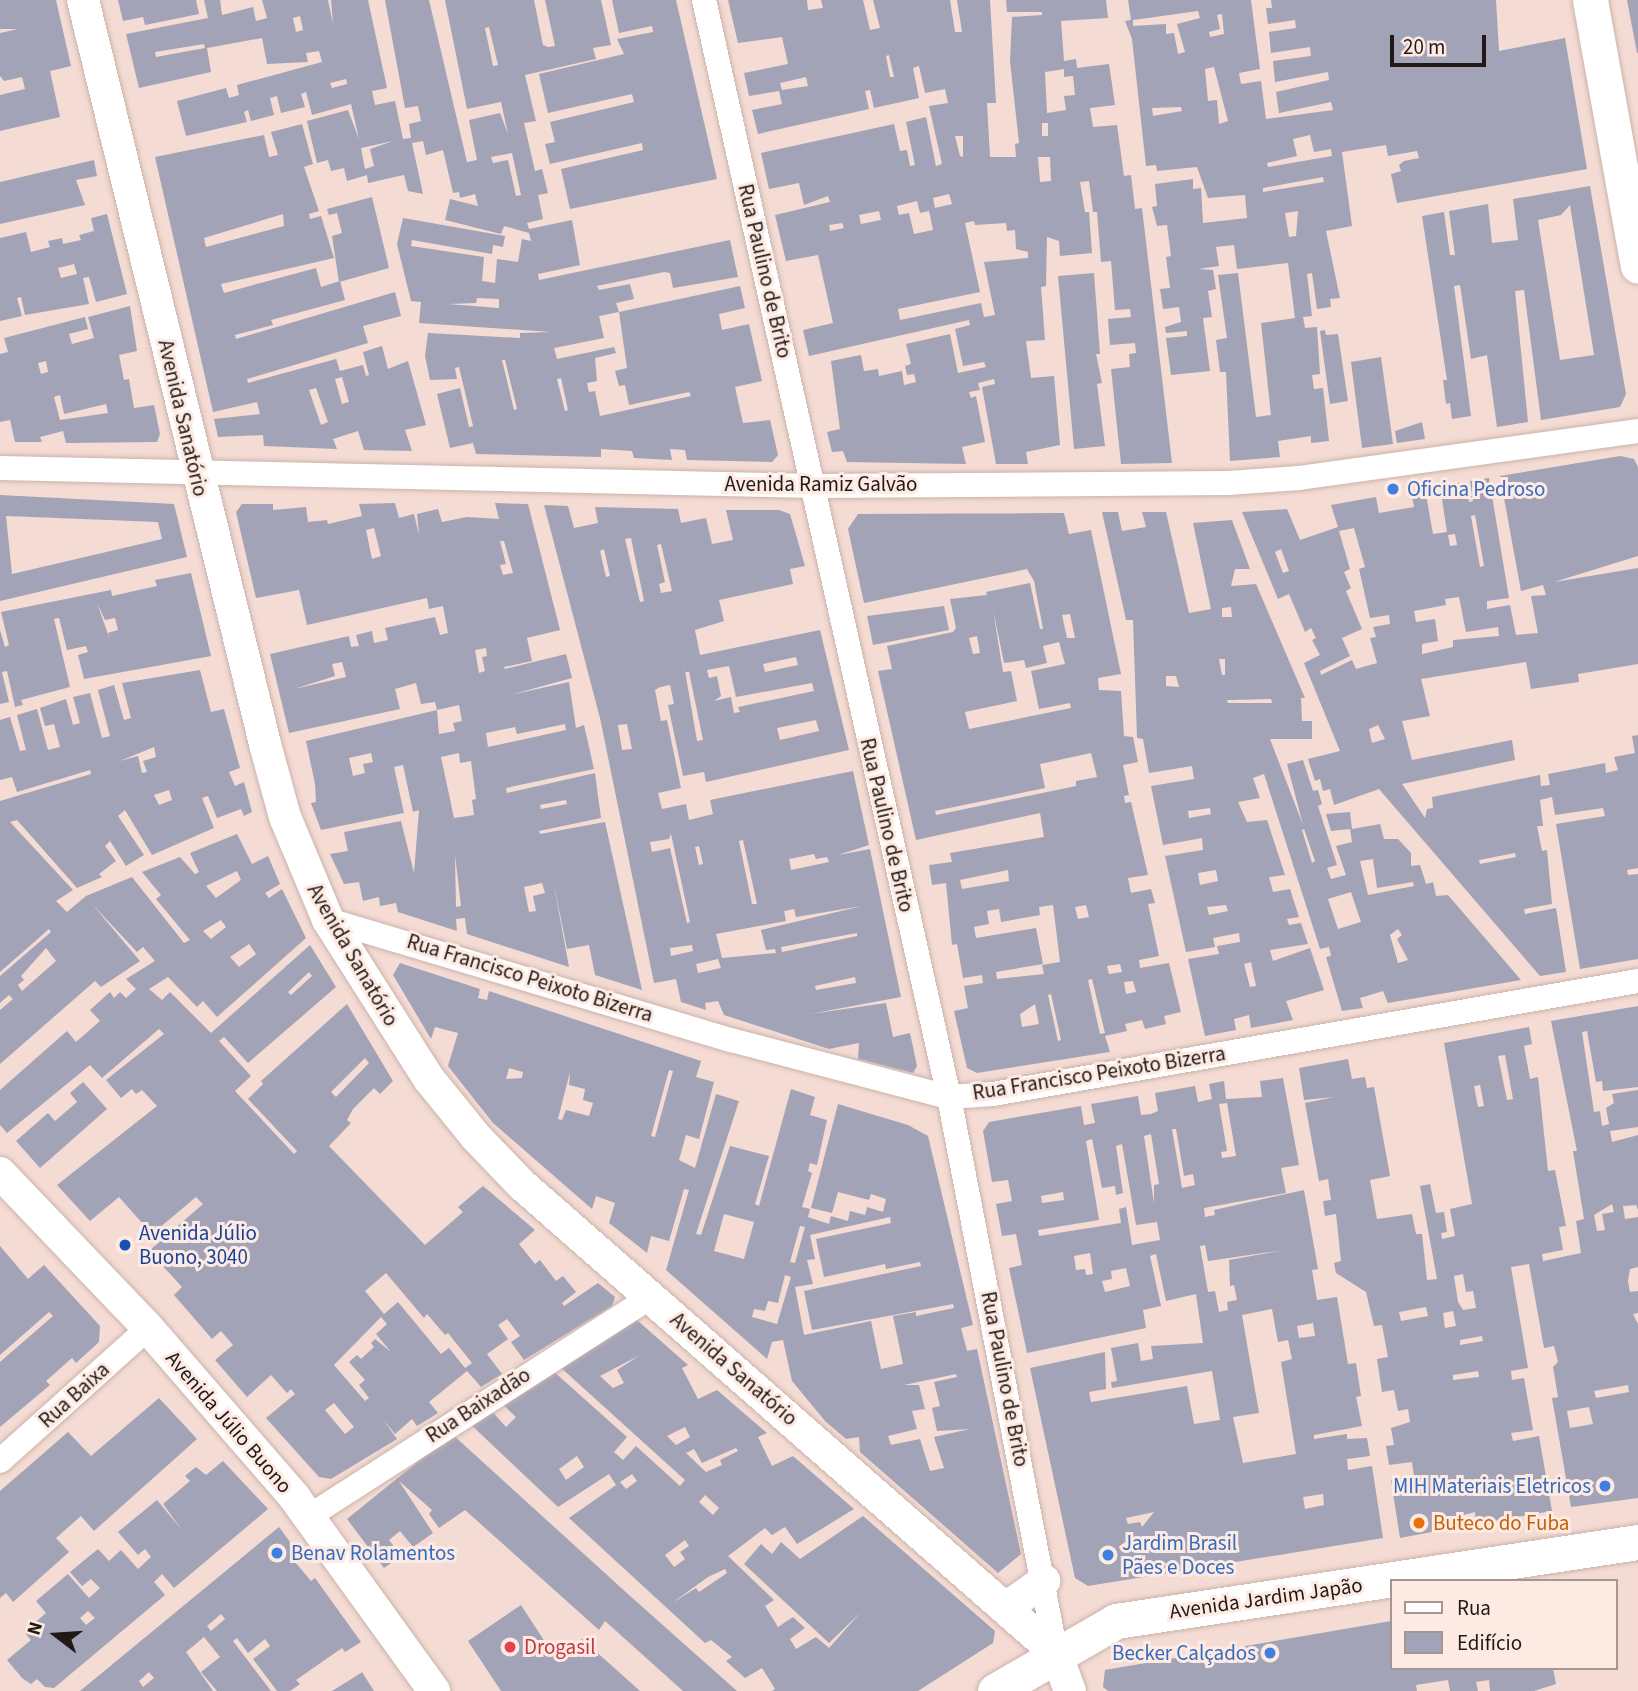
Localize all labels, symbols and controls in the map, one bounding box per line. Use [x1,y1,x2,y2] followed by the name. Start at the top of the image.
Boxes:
[1393,21,1489,65] scale bar
[1403,32,1445,62] text: 20 m
[733,181,797,361] street label: Rua Paulino de Brito
[153,337,213,499] street label: Avenida Sanatório
[725,471,917,497] street label: Avenida Ramiz Galvão
[1407,476,1545,502] place label: Oficina Pedroso
[1385,481,1401,497] marker: Oficina Pedroso
[855,735,919,915] street label: Rua Paulino de Brito
[302,879,404,1031] street label: Avenida Sanatório
[404,929,656,1027] street label: Rua Francisco Peixoto Bizerra
[971,1041,1227,1105] street label: Rua Francisco Peixoto Bizerra
[139,1220,257,1270] place label: Avenida Júlio Buono, 3040
[117,1237,133,1253] marker: Avenida Júlio Buono, 3040
[976,1289,1034,1469] street label: Rua Paulino de Brito
[665,1307,803,1431] street label: Avenida Sanatório
[160,1346,298,1498] street label: Avenida Júlio Buono
[34,1357,114,1433] street label: Rua Baixa
[421,1362,535,1448] street label: Rua Baixadão
[1393,1473,1591,1499] place label: MIH Materiais Eletricos
[1597,1478,1613,1494] marker: MIH Materiais Eletricos
[1433,1510,1569,1536] place label: Buteco do Fuba
[1411,1515,1427,1531] marker: Buteco do Fuba
[1122,1530,1237,1580] place label: Jardim Brasil Pães e Doces
[291,1540,455,1566] place label: Benav Rolamentos
[269,1545,285,1561] marker: Benav Rolamentos
[1100,1547,1116,1563] marker: Jardim Brasil Pães e Doces
[1168,1572,1364,1624] street label: Avenida Jardim Japão
[1390,1579,1617,1670] legend
[1457,1593,1491,1623] text: Rua
[21,1600,91,1670] north arrow
[21,1619,50,1639] text: N
[1457,1628,1522,1658] text: Edifício
[524,1634,596,1660] place label: Drogasil
[502,1639,518,1655] marker: Drogasil
[1112,1640,1256,1666] place label: Becker Calçados
[1262,1645,1278,1661] marker: Becker Calçados

